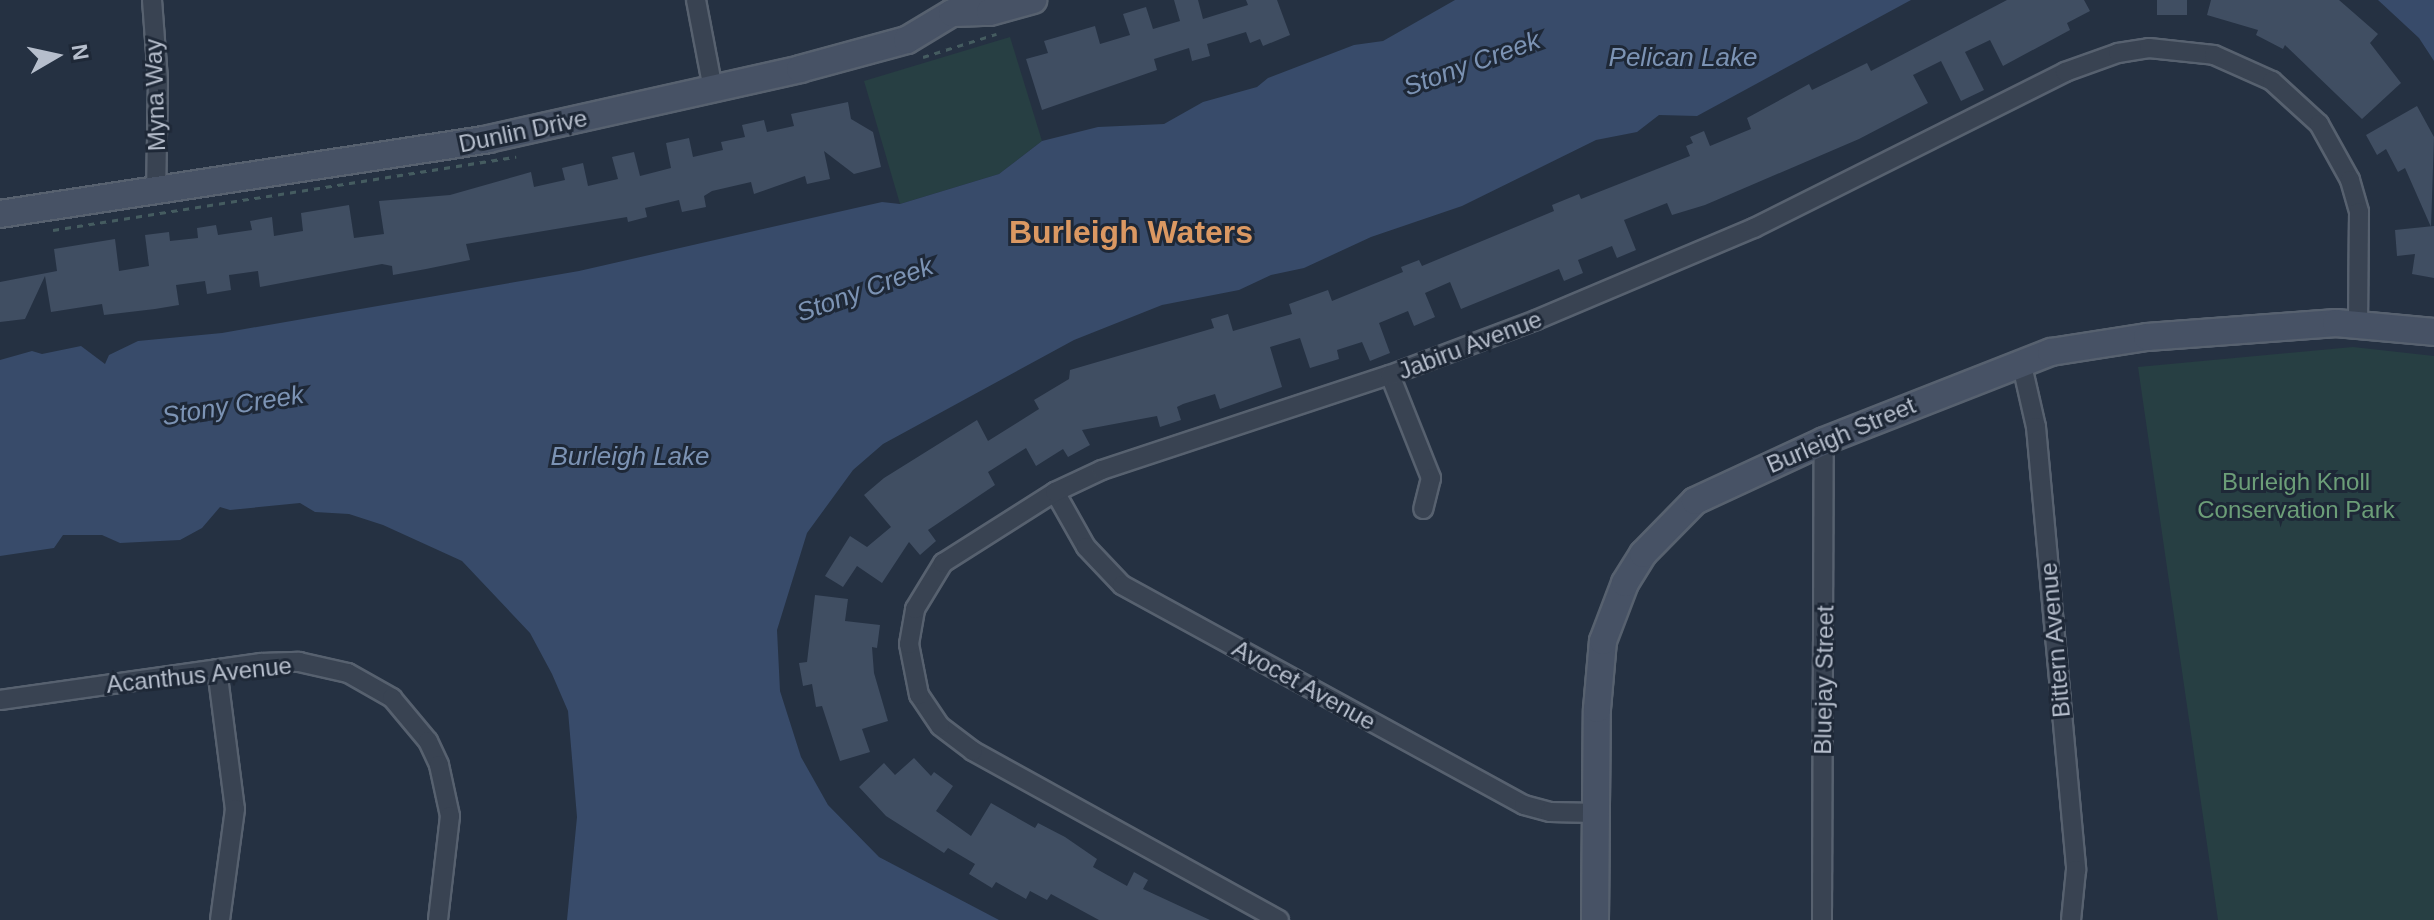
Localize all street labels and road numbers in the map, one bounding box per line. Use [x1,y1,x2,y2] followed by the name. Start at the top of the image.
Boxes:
[139,38,171,152] street label: Myna Way
[456,103,590,159] street label: Dunlin Drive
[1393,304,1547,386] street label: Jabiru Avenue
[1762,391,1920,479] street label: Burleigh Street
[2034,561,2076,719] street label: Bittern Avenue
[1808,605,1840,755] street label: Bluejay Street
[1227,633,1381,737] street label: Avocet Avenue
[104,651,294,699] street label: Acanthus Avenue

